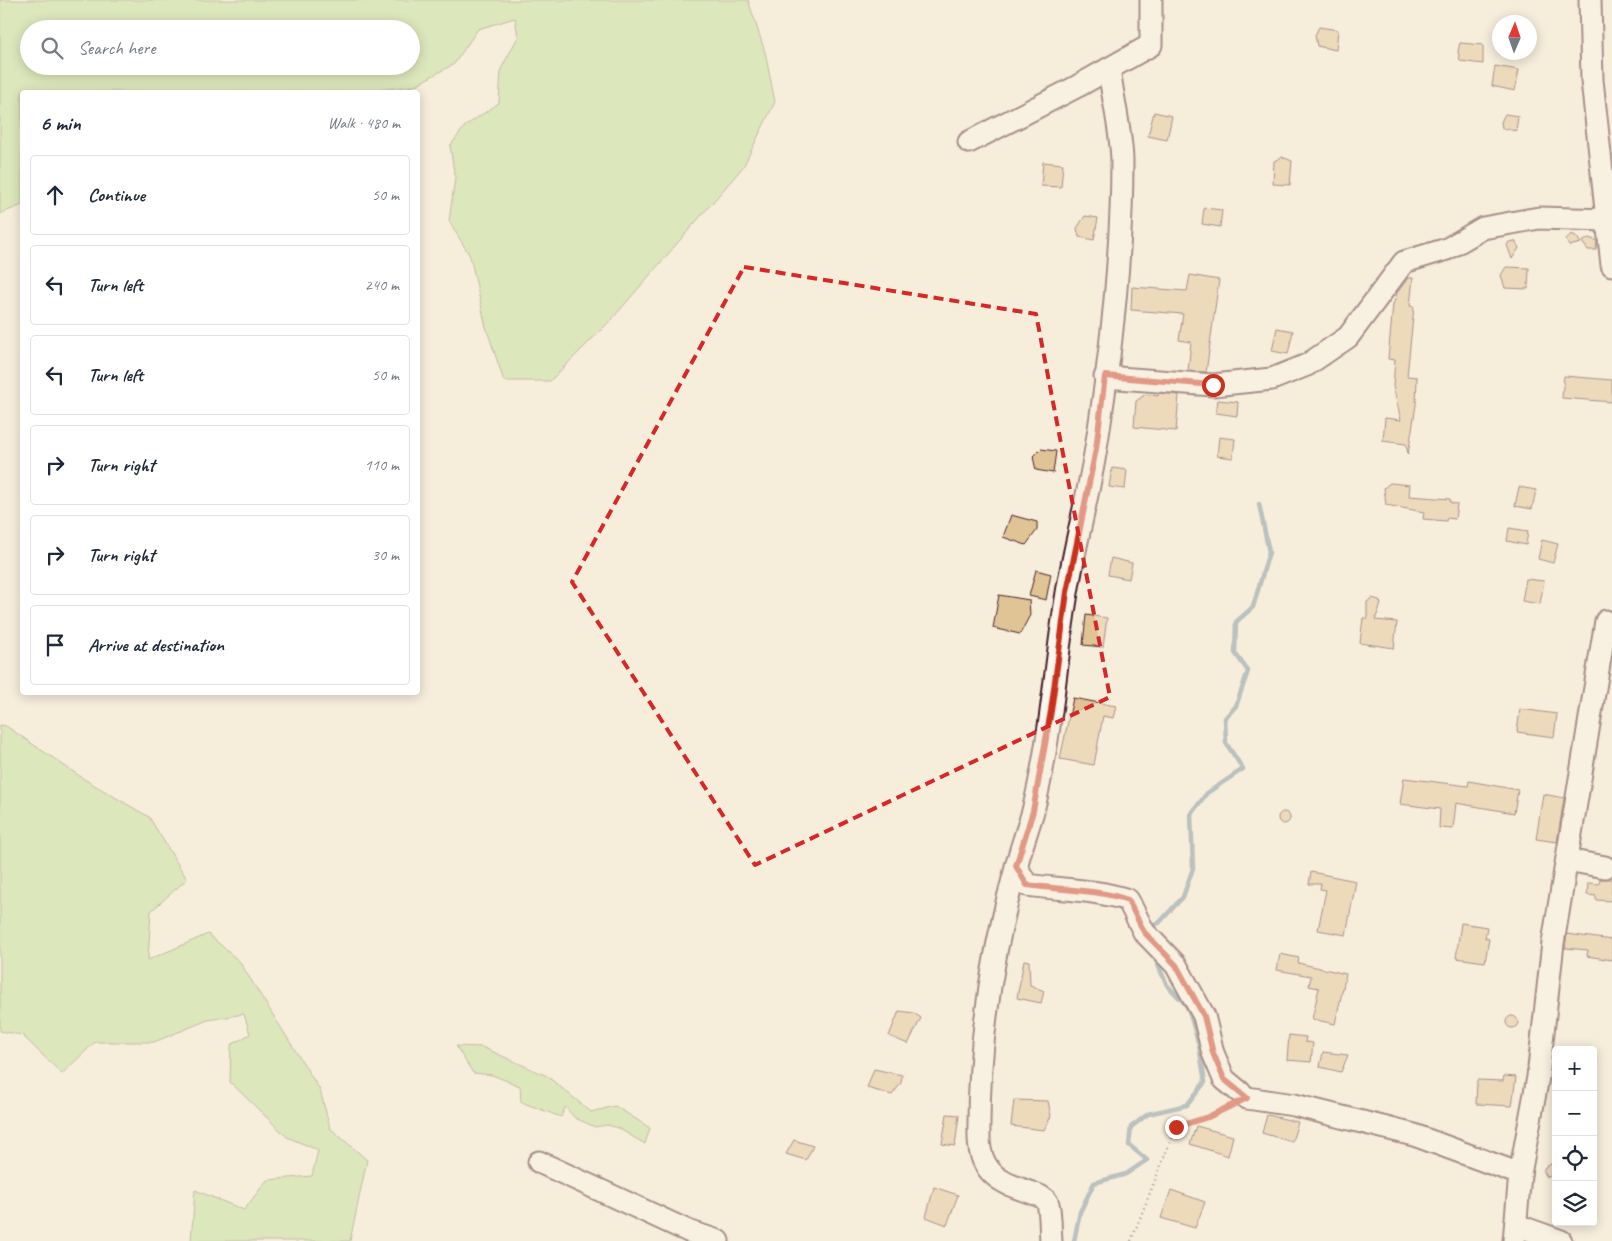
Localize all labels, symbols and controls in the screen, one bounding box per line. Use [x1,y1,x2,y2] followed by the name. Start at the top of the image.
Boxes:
[1492,15,1537,60] north arrow
[20,20,420,75] search box
[38,34,66,62] icon: search
[78,36,155,60] text: Search here
[40,110,81,136] text: 6 min
[328,113,400,133] text: Walk · 480 m
[41,181,69,209] icon: ahead
[88,183,145,207] text: Continue
[372,185,399,205] text: 50 m
[41,271,69,299] icon: left
[88,273,143,297] text: Turn left
[365,275,399,295] text: 240 m
[41,361,69,389] icon: left
[88,363,143,387] text: Turn left
[372,365,399,385] text: 50 m
[1202,374,1225,397] route start
[41,451,69,479] icon: right
[88,453,155,477] text: Turn right
[365,455,399,475] text: 110 m
[41,541,69,569] icon: right
[88,543,155,567] text: Turn right
[372,545,399,565] text: 30 m
[41,631,69,659] icon: arrive
[88,633,224,657] text: Arrive at destination
[1552,1046,1597,1226] map controls
[1552,1046,1597,1091] button: +
[1552,1091,1597,1136] button: −
[1165,1116,1188,1139] route end
[1552,1136,1597,1181] button: locate
[1552,1181,1597,1226] button: layers

